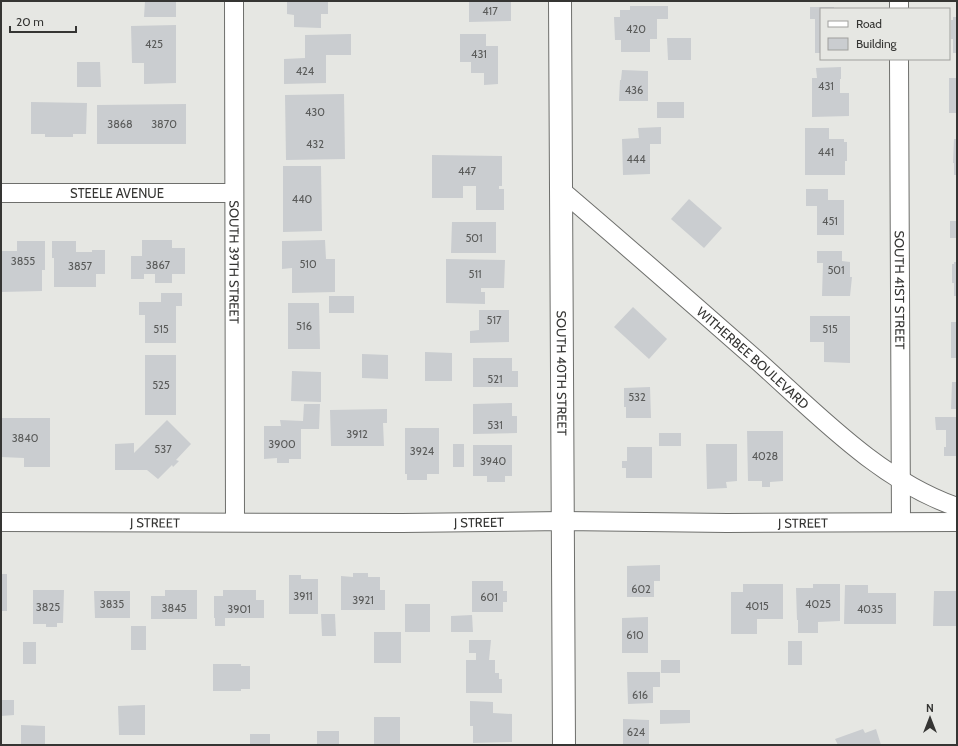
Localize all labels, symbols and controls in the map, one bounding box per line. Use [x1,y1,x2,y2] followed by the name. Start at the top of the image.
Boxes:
[482,4,498,18] house number: 417
[10,8,76,34] scale bar
[820,8,950,60] legend
[16,14,44,29] text: 20 m
[856,16,882,31] text: Road
[626,22,646,36] house number: 420
[856,36,898,51] text: Building
[145,37,163,51] house number: 425
[471,47,487,61] house number: 431
[296,64,315,78] house number: 424
[818,79,834,93] house number: 431
[625,83,643,97] house number: 436
[305,105,325,119] house number: 430
[107,117,133,131] house number: 3868
[151,117,177,131] house number: 3870
[306,137,324,151] house number: 432
[818,145,834,159] house number: 441
[626,152,646,166] house number: 444
[458,164,477,178] house number: 447
[70,185,164,201] street label: STEELE AVENUE
[292,192,313,206] house number: 440
[226,200,243,324] street label: SOUTH 39TH STREET
[822,214,838,228] house number: 451
[892,230,908,350] street label: SOUTH 41ST STREET
[465,231,483,245] house number: 501
[11,254,35,268] house number: 3855
[299,257,317,271] house number: 510
[146,258,171,272] house number: 3867
[68,259,93,273] house number: 3857
[827,263,845,277] house number: 501
[468,267,482,281] house number: 511
[694,303,813,412] street label: WITHERBEE BOULEVARD
[554,310,570,436] street label: SOUTH 40TH STREET
[486,313,502,327] house number: 517
[296,319,312,333] house number: 516
[153,322,169,336] house number: 515
[822,322,838,336] house number: 515
[487,372,503,386] house number: 521
[152,378,170,392] house number: 525
[628,390,646,404] house number: 532
[487,418,503,432] house number: 531
[346,427,368,441] house number: 3912
[12,431,39,445] house number: 3840
[268,437,296,451] house number: 3900
[154,442,172,456] house number: 537
[410,444,435,458] house number: 3924
[752,449,778,463] house number: 4028
[480,454,506,468] house number: 3940
[129,514,180,530] street label: J STREET
[453,514,504,530] street label: J STREET
[777,515,828,531] street label: J STREET
[631,582,651,596] house number: 602
[293,589,313,603] house number: 3911
[480,590,498,604] house number: 601
[352,593,374,607] house number: 3921
[100,597,124,611] house number: 3835
[805,597,831,611] house number: 4025
[745,599,769,613] house number: 4015
[36,600,60,614] house number: 3825
[162,601,187,615] house number: 3845
[227,602,251,616] house number: 3901
[857,602,883,616] house number: 4035
[626,628,644,642] house number: 610
[632,688,648,702] house number: 616
[910,698,950,738] north arrow
[926,701,934,715] text: N
[627,725,646,739] house number: 624

